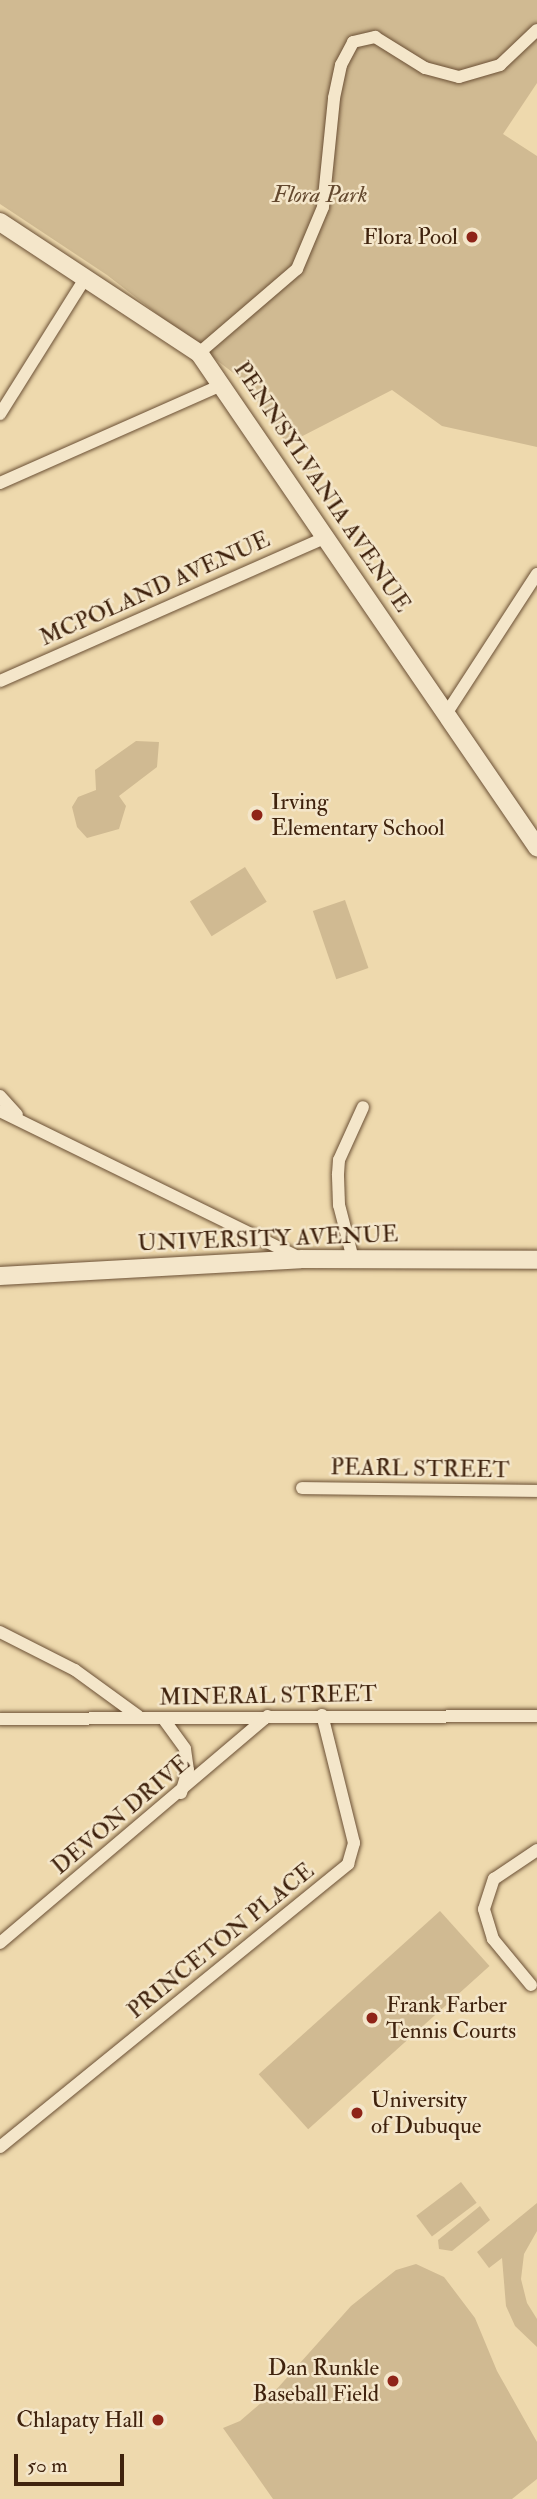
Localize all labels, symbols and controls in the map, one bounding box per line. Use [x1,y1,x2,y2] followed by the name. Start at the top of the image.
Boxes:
[272,181,368,209] park label: Flora Park
[363,223,458,251] place label: Flora Pool
[464,229,480,245] marker: Flora Pool
[228,356,416,618] street label: PENNSYLVANIA AVENUE
[36,526,274,652] street label: MCPOLAND AVENUE
[271,788,445,842] place label: Irving Elementary School
[249,807,265,823] marker: Irving Elementary School
[137,1221,399,1257] street label: UNIVERSITY AVENUE
[330,1454,510,1484] street label: PEARL STREET
[159,1680,377,1712] street label: MINERAL STREET
[46,1749,196,1881] street label: DEVON DRIVE
[122,1857,320,2025] street label: PRINCETON PLACE
[386,1991,516,2045] place label: Frank Farber Tennis Courts
[364,2010,380,2026] marker: Frank Farber Tennis Courts
[371,2086,481,2140] place label: University of Dubuque
[349,2105,365,2121] marker: University of Dubuque
[253,2354,379,2408] place label: Dan Runkle Baseball Field
[385,2373,401,2389] marker: Dan Runkle Baseball Field
[16,2406,144,2434] place label: Chlapaty Hall
[150,2412,166,2428] marker: Chlapaty Hall
[18,2440,128,2484] scale bar
[27,2452,68,2479] text: 50 m

